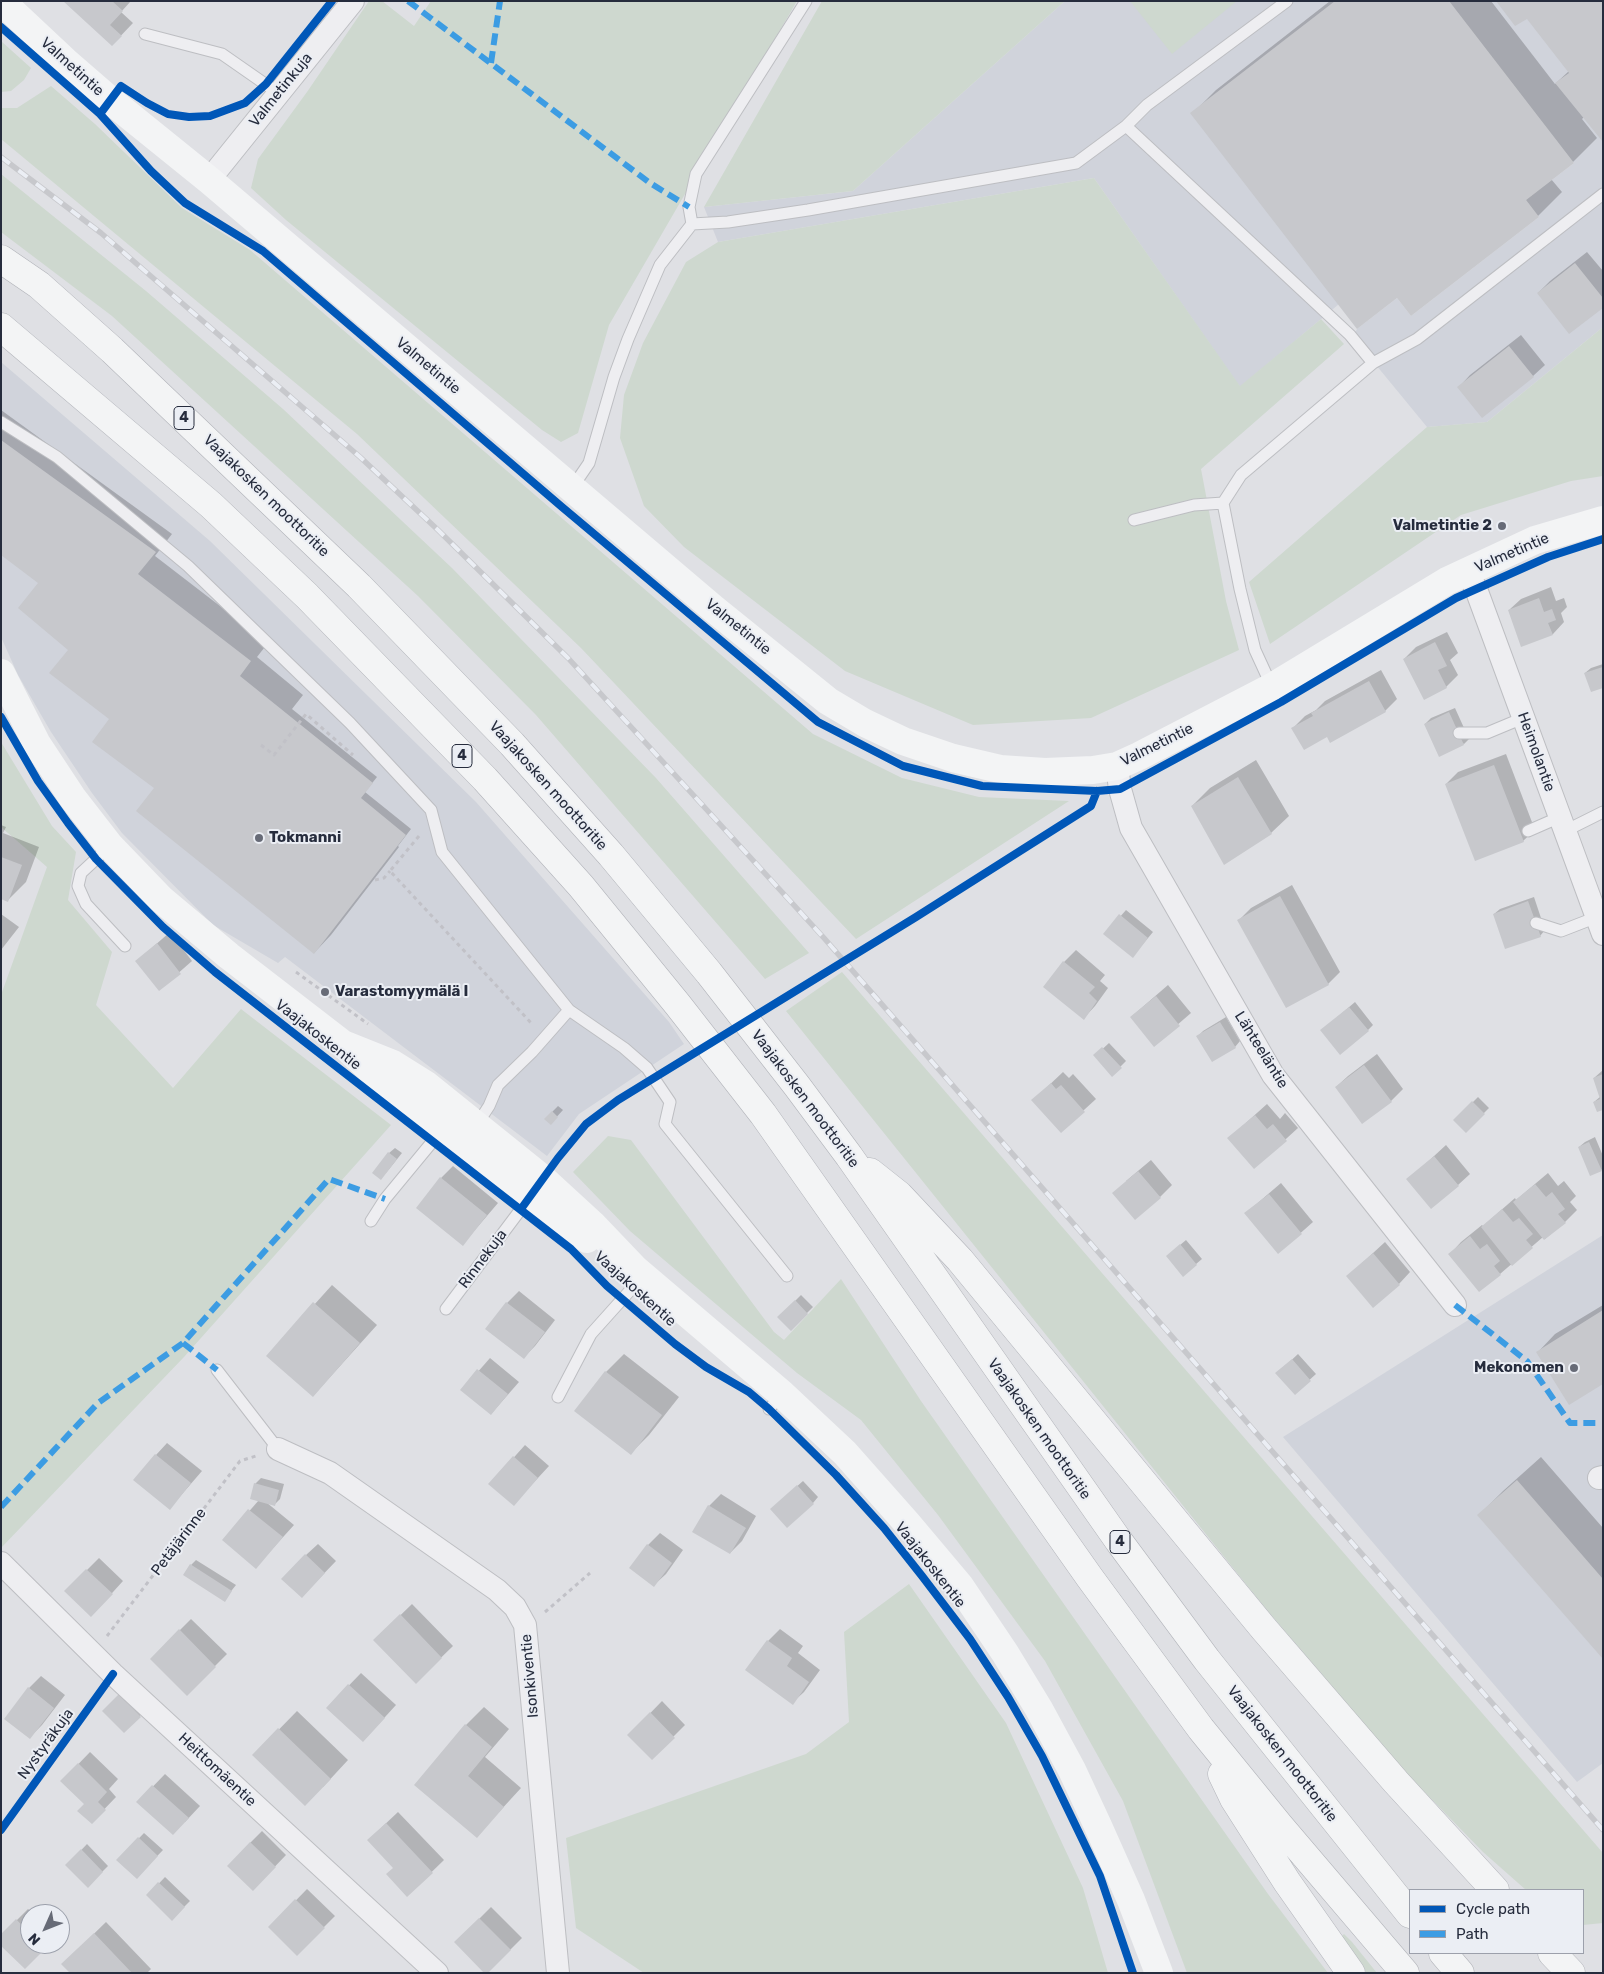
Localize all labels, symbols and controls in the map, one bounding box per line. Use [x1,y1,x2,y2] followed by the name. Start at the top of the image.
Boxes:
[37,34,107,100] street label: Valmetintie
[246,49,316,131] street label: Valmetinkuja
[392,334,464,398] street label: Valmetintie
[174,406,194,429] road number: 4
[199,431,333,561] street label: Vaajakosken moottoritie
[1393,517,1492,535] place label: Valmetintie 2
[1496,520,1508,532] marker: Valmetintie 2
[1472,529,1552,577] street label: Valmetintie
[702,595,774,659] street label: Valmetintie
[1513,710,1559,794] street label: Heimolantie
[485,718,611,854] street label: Vaajakosken moottoritie
[1118,720,1196,770] street label: Valmetintie
[452,744,472,768] road number: 4
[269,829,341,847] place label: Tokmanni
[253,832,265,844] marker: Tokmanni
[335,983,468,1001] place label: Varastomyymälä I
[319,986,331,998] marker: Varastomyymälä I
[271,996,365,1074] street label: Vaajakoskentie
[1230,1008,1292,1092] street label: Lähteeläntie
[747,1026,863,1172] street label: Vaajakosken moottoritie
[455,1226,511,1292] street label: Rinnekuja
[590,1247,680,1331] street label: Vaajakoskentie
[983,1355,1095,1503] street label: Vaajakosken moottoritie
[1474,1359,1564,1377] place label: Mekonomen
[1568,1362,1580,1374] marker: Mekonomen
[148,1505,210,1579] street label: Petäjärinne
[891,1518,969,1612] street label: Vaajakoskentie
[1110,1530,1130,1554] road number: 4
[517,1633,543,1719] street label: Isonkiventie
[1223,1682,1341,1826] street label: Vaajakosken moottoritie
[14,1705,78,1783] street label: Nystyräkuja
[174,1729,260,1811] street label: Heittomäentie
[1409,1889,1584,1954] legend
[1456,1900,1530,1918] text: Cycle path
[20,1904,70,1954] north arrow
[1456,1925,1489,1943] text: Path
[25,1930,44,1949] text: N

